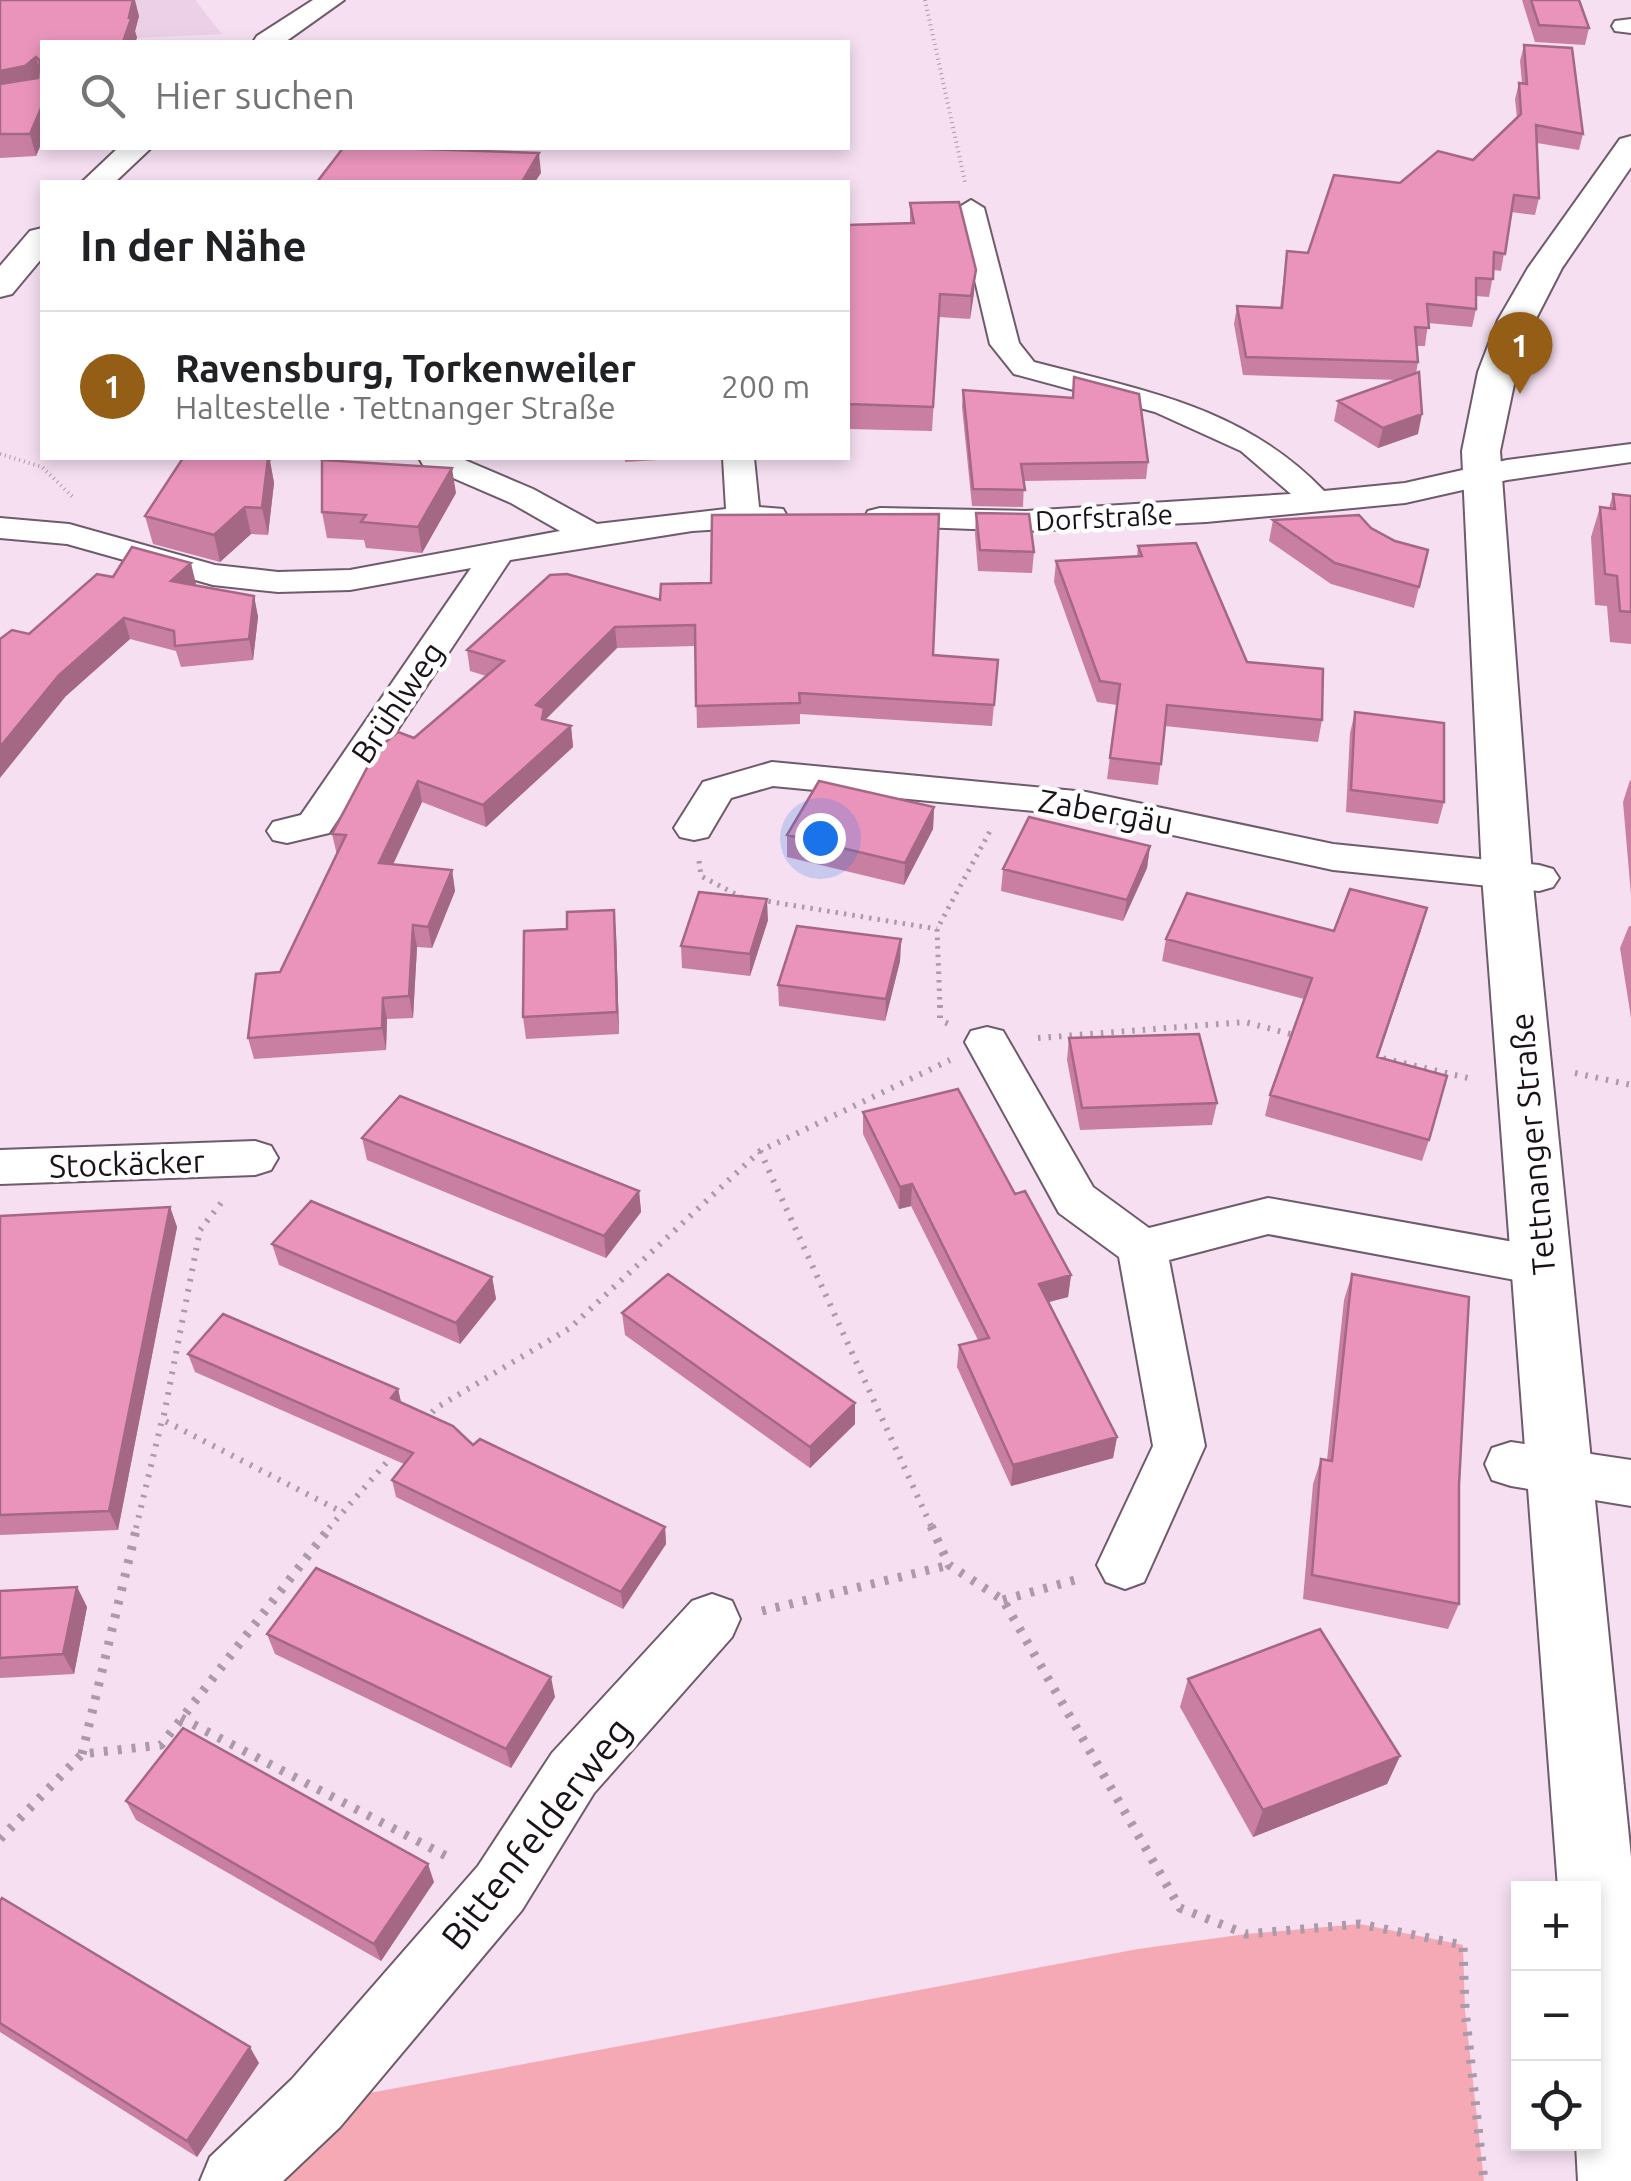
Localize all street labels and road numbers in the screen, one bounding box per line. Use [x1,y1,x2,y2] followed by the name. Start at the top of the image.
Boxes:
[1034,498,1174,536] street label: Dorfstraße
[343,635,451,769] street label: Brühlweg
[1036,781,1176,841] street label: Zabergäu
[1503,1012,1561,1276] street label: Tettnanger Straße
[49,1142,205,1184] street label: Stockäcker
[433,1709,639,1957] street label: Bittenfelderweg

